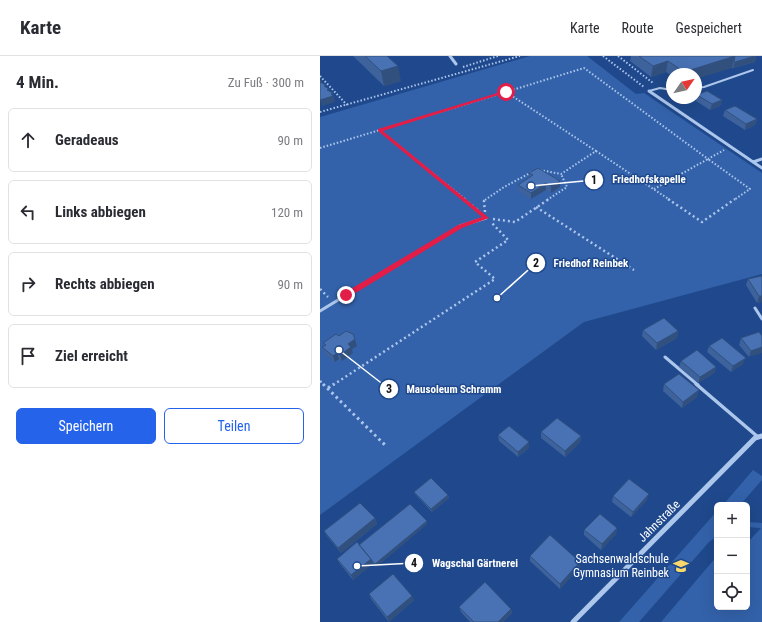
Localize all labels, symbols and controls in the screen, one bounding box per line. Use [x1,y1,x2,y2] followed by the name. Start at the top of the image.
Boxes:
[20,16,61,39] text: Karte
[570,20,600,36] text: Karte
[622,20,654,36] text: Route
[676,20,742,36] text: Gespeichert
[666,68,702,104] north arrow
[16,72,59,92] text: 4 Min.
[228,75,304,90] text: Zu Fuß · 300 m
[497,83,515,101] route start
[17,129,39,151] icon: ahead
[55,131,119,149] text: Geradeaus
[277,133,303,148] text: 90 m
[584,168,694,191] callout: Friedhofskapelle
[591,173,597,187] text: 1
[612,173,686,186] text: Friedhofskapelle
[17,201,39,223] icon: left
[55,203,146,221] text: Links abbiegen
[271,205,303,220] text: 120 m
[526,252,636,275] callout: Friedhof Reinbek
[533,256,539,270] text: 2
[554,257,629,270] text: Friedhof Reinbek
[17,273,39,295] icon: right
[55,275,155,293] text: Rechts abbiegen
[277,277,303,292] text: 90 m
[337,286,355,304] route end
[17,345,39,367] icon: arrive
[55,347,128,365] text: Ziel erreicht
[379,377,510,400] callout: Mausoleum Schramm
[386,382,392,396] text: 3
[407,383,501,396] text: Mausoleum Schramm
[16,408,156,444] button: Speichern
[164,408,304,444] button: Teilen
[635,497,683,545] street label: Jahnstraße
[714,502,750,610] map controls
[714,502,750,538] button: +
[714,538,750,574] button: −
[404,552,526,575] callout: Wagschal Gärtnerei
[573,552,670,580] place label: Sachsenwaldschule Gymnasium Reinbek
[411,556,417,570] text: 4
[432,557,518,570] text: Wagschal Gärtnerei
[672,557,690,575] school or university icon: Sachsenwaldschule Gymnasium Reinbek
[714,574,750,610] button: locate

